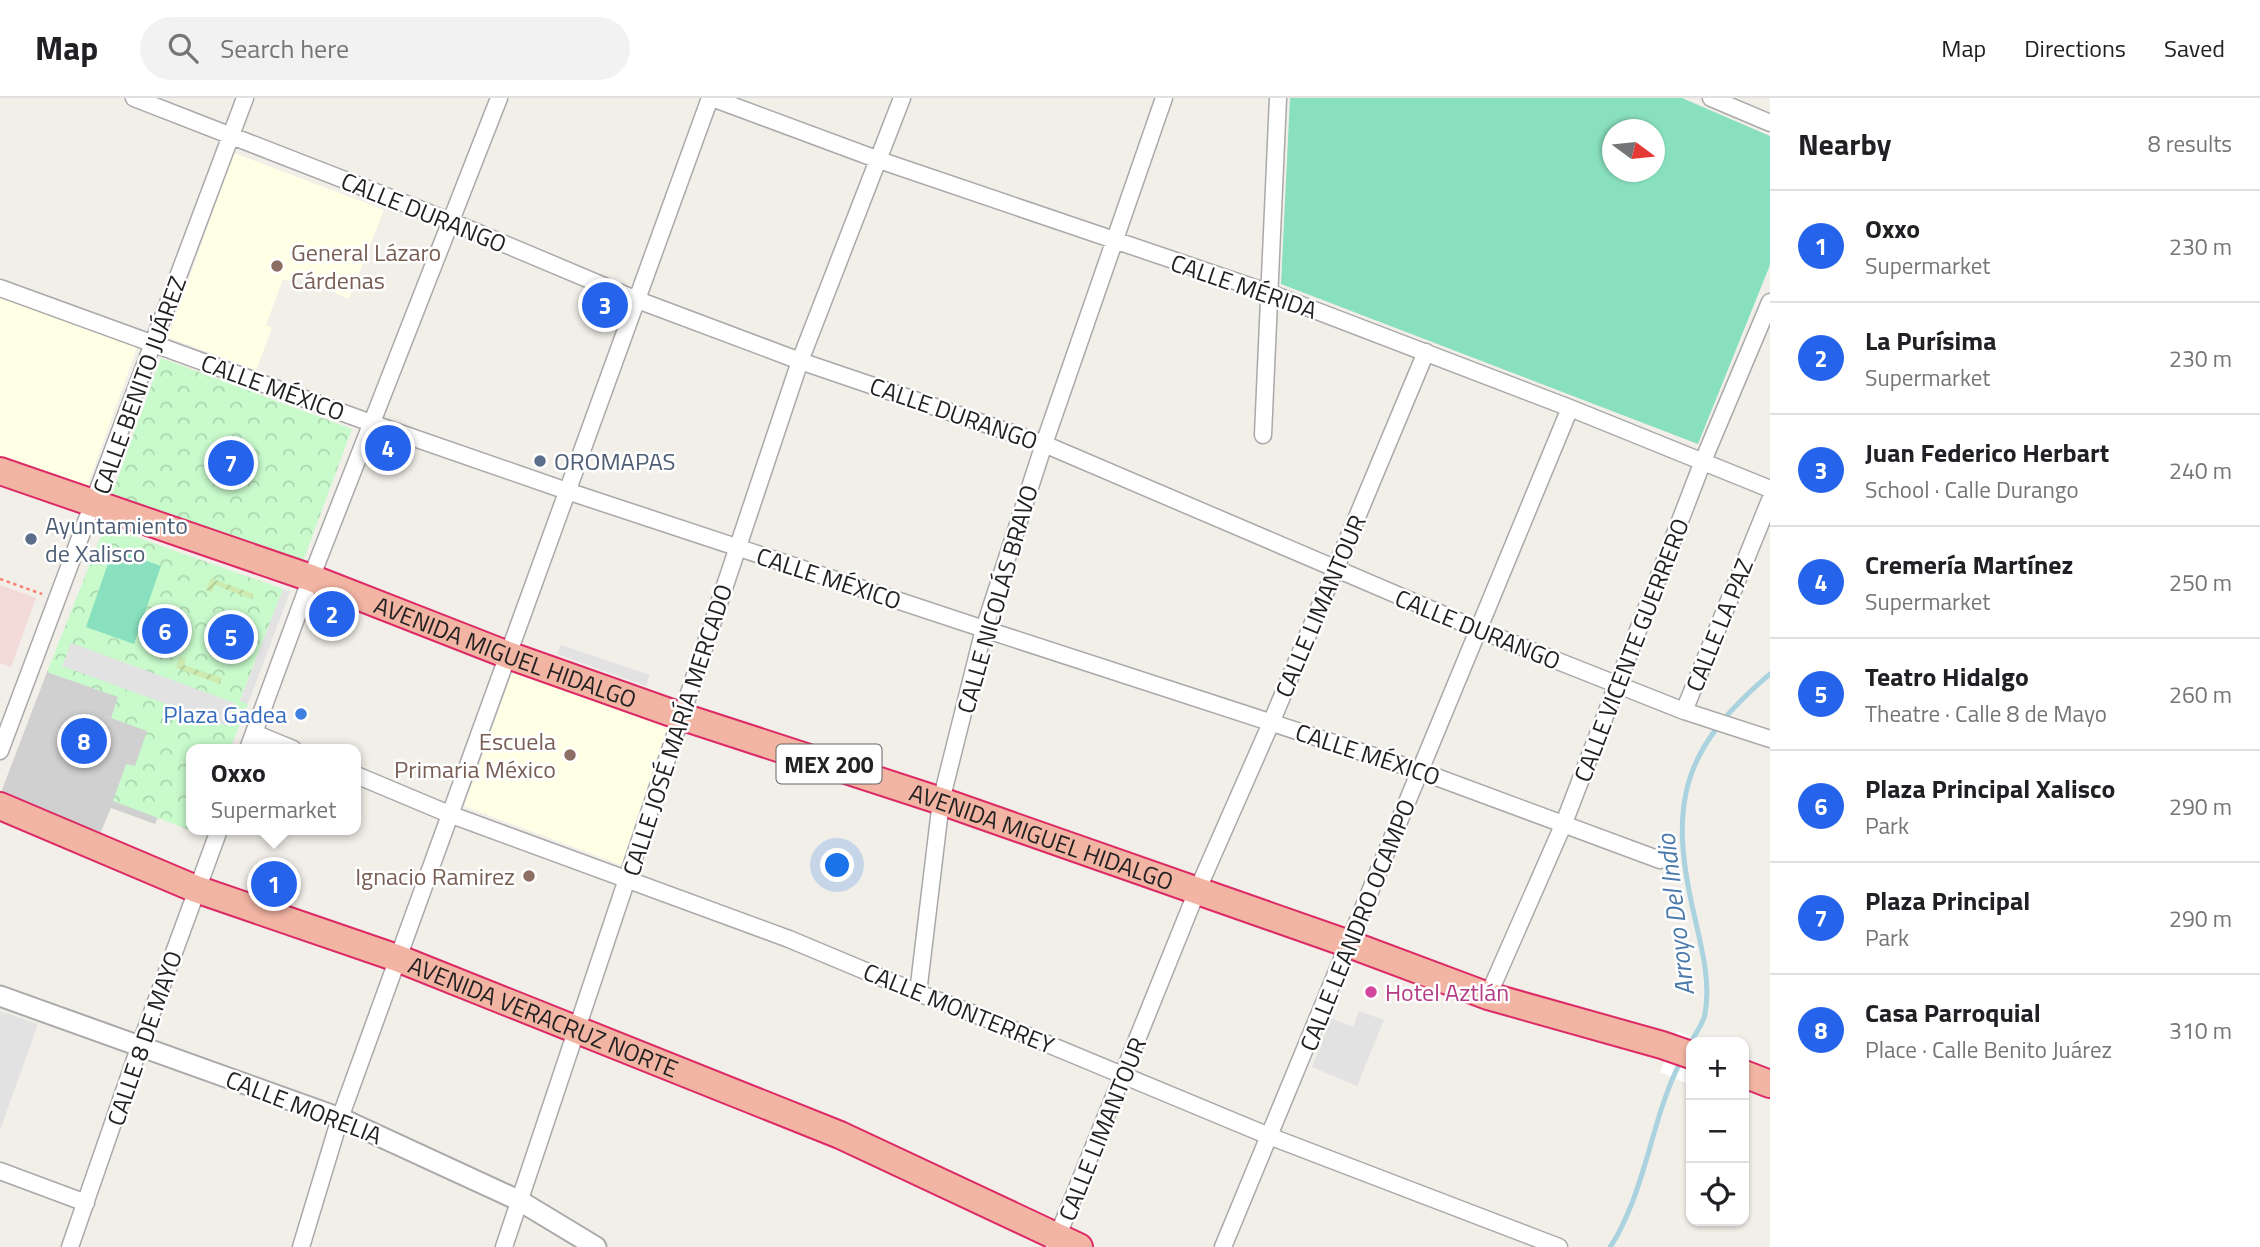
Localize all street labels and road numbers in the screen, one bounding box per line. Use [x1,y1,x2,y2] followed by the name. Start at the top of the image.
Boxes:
[336,162,512,262] street label: CALLE DURANGO
[1166,244,1322,328] street label: CALLE MÉRIDA
[83,271,195,499] street label: CALLE BENITO JUÁREZ
[196,344,350,430] street label: CALLE MÉXICO
[865,367,1043,459] street label: CALLE DURANGO
[947,481,1047,717] street label: CALLE NICOLÁS BRAVO
[1265,509,1375,703] street label: CALLE LIMANTOUR
[1564,513,1698,787] street label: CALLE VICENTE GUERRERO
[752,538,906,618] street label: CALLE MÉXICO
[1676,553,1762,697] street label: CALLE LA PAZ
[613,579,741,881] street label: CALLE JOSÉ MARÍA MERCADO
[1390,579,1566,679] street label: CALLE DURANGO
[369,586,642,717] street label: AVENIDA MIGUEL HIDALGO
[1291,714,1445,794] street label: CALLE MÉXICO
[776,744,882,784] road number: MEX 200
[905,774,1178,899] street label: AVENIDA MIGUEL HIDALGO
[1290,794,1424,1056] street label: CALLE LEANDRO OCAMPO
[97,946,191,1130] street label: CALLE 8 DE MAYO
[403,946,684,1087] street label: AVENIDA VERACRUZ NORTE
[858,953,1060,1063] street label: CALLE MONTERREY
[1049,1032,1155,1226] street label: CALLE LIMANTOUR
[221,1061,387,1153] street label: CALLE MORELIA

